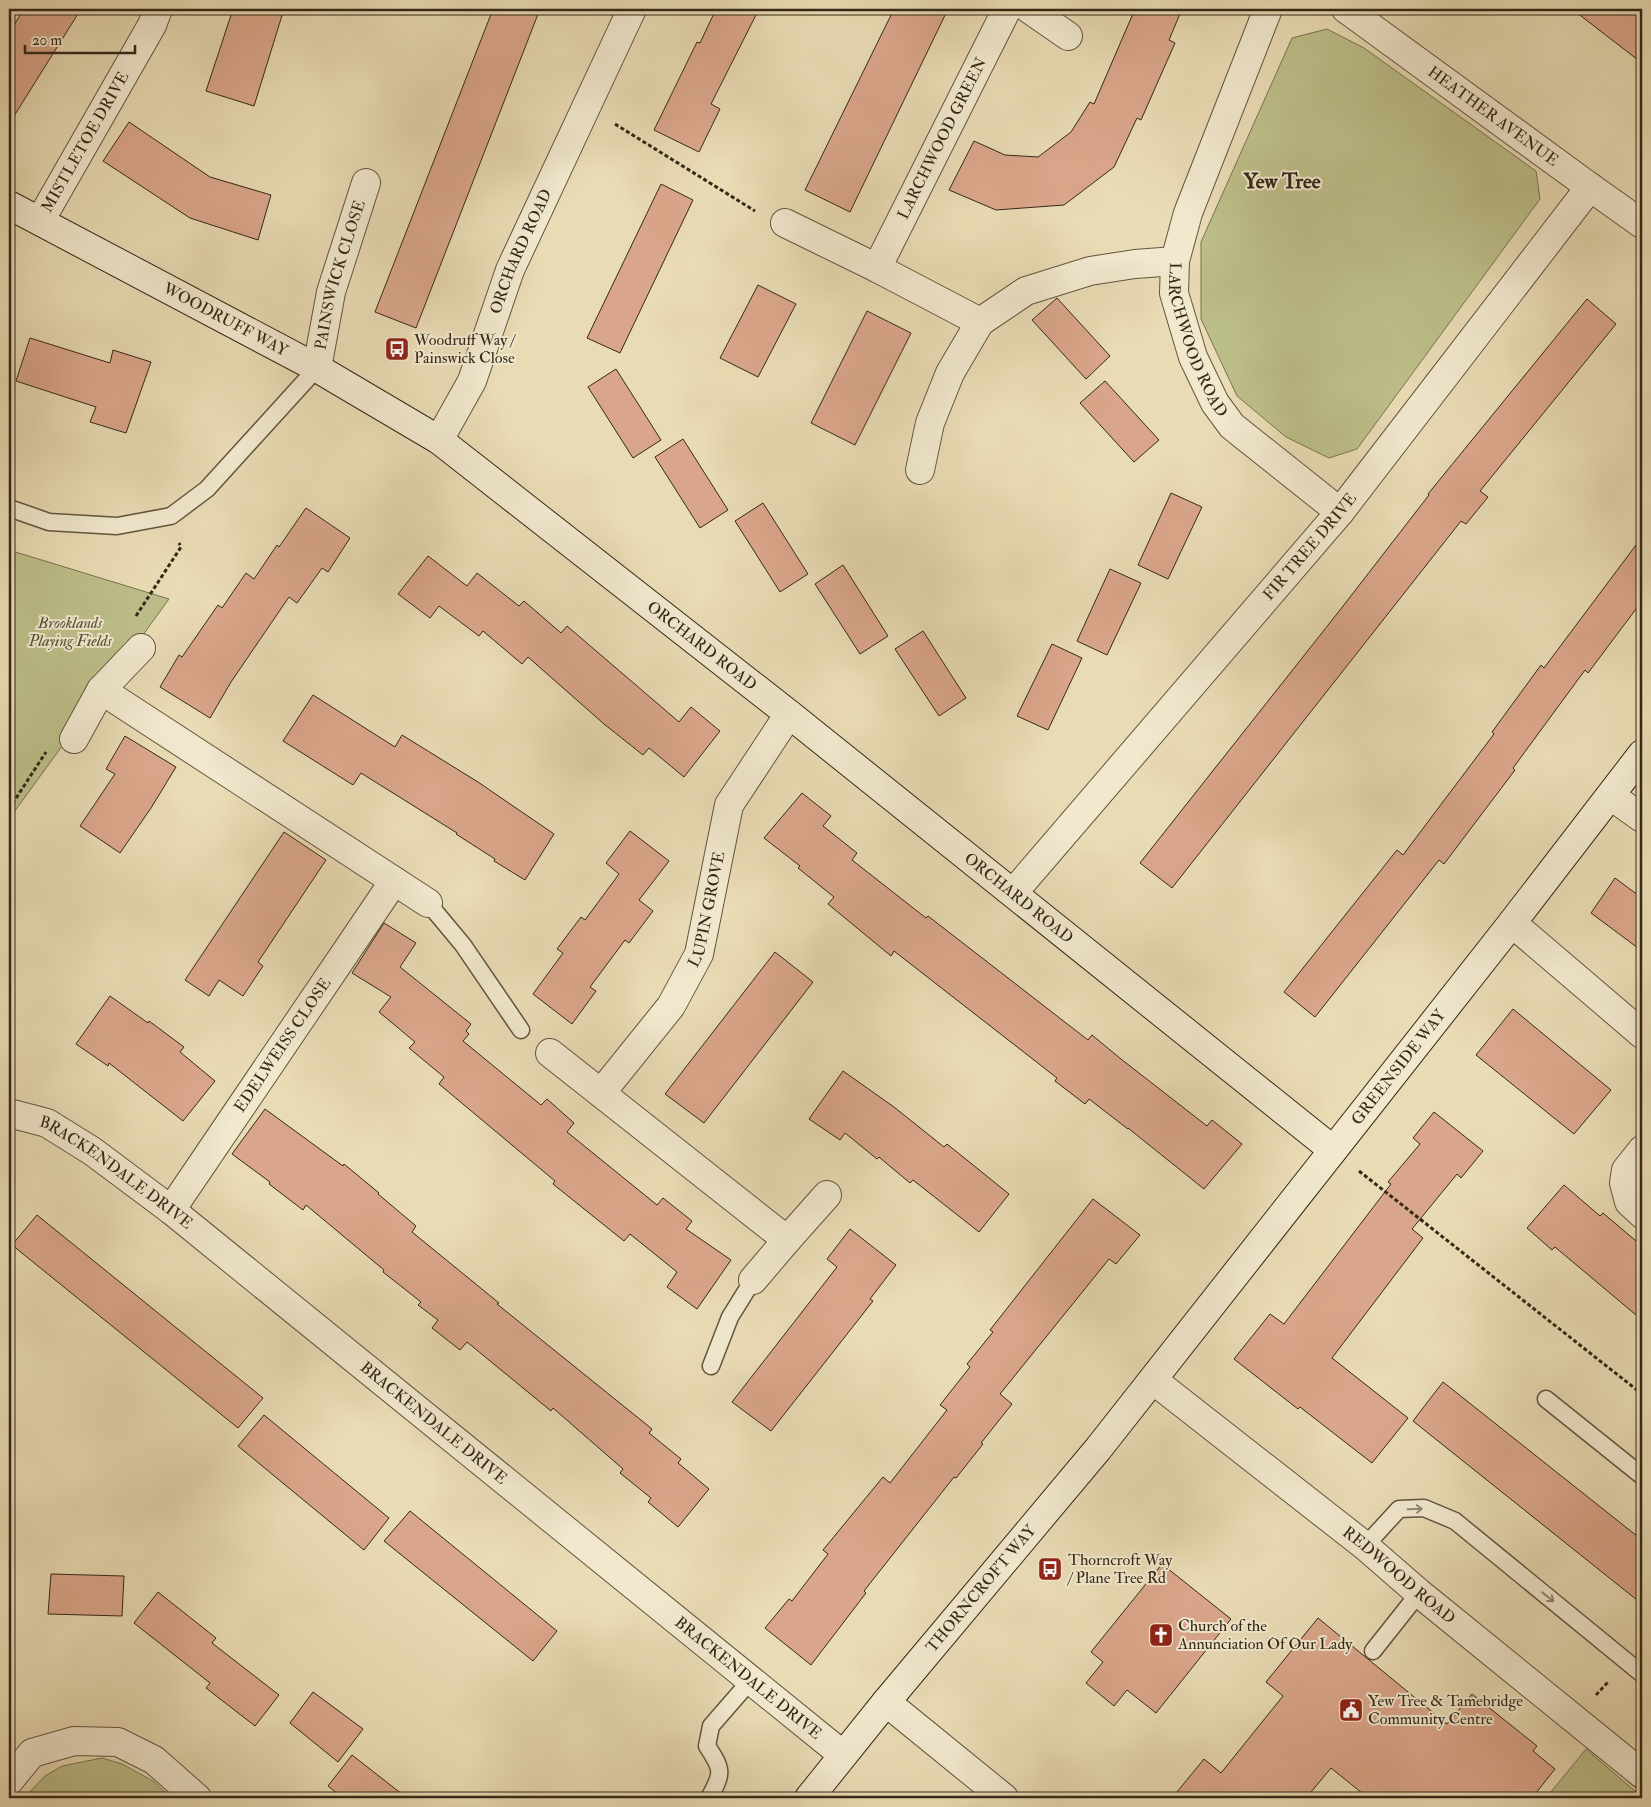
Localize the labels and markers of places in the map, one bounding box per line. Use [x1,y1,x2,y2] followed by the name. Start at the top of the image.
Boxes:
[413,330,517,368] place label: Woodruff Way / Painswick Close
[384,336,410,362] bus stop icon: Woodruff Way / Painswick Close
[1067,1550,1173,1588] place label: Thorncroft Way / Plane Tree Rd
[1037,1556,1063,1582] bus stop icon: Thorncroft Way / Plane Tree Rd
[1177,1616,1353,1654] place label: Church of the Annunciation Of Our Lady
[1148,1622,1174,1648] church icon: Church of the Annunciation Of Our Lady
[1368,1691,1523,1729] place label: Yew Tree & Tamebridge Community Centre
[1338,1697,1364,1723] public building icon: Yew Tree & Tamebridge Community Centre

